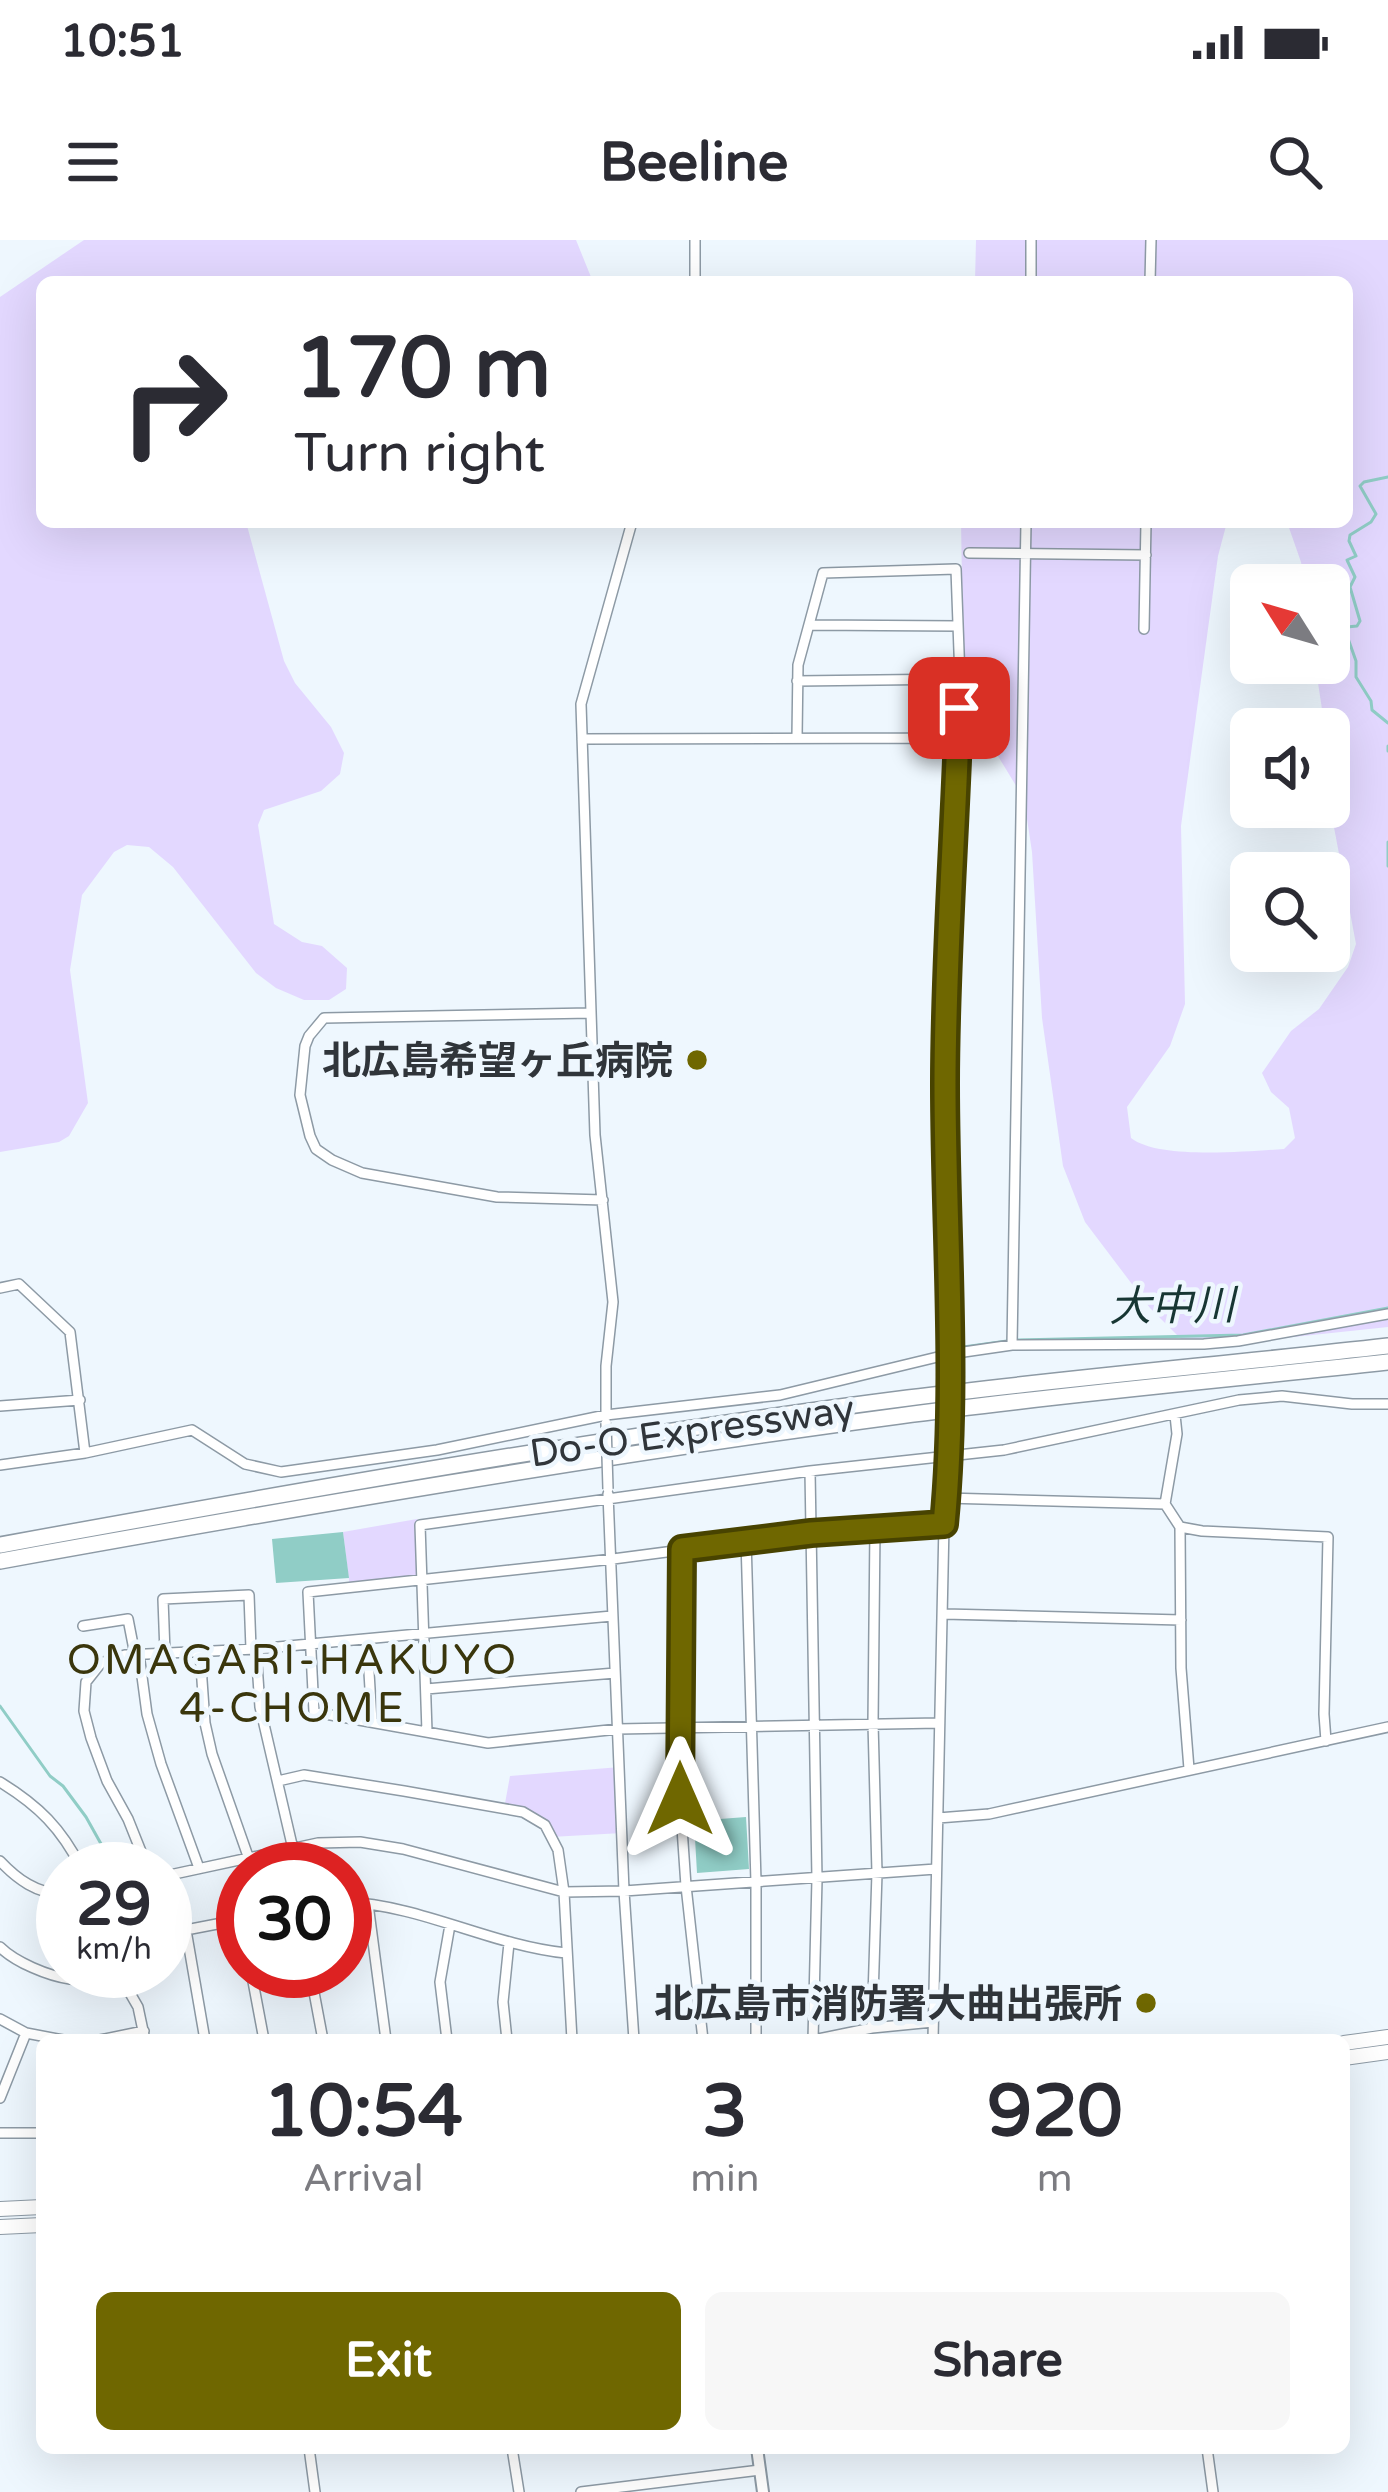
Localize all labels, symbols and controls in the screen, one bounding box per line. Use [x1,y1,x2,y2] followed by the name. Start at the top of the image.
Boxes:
[60,15,185,69] text: 10:51
[60,129,126,195] icon: menu
[1262,129,1328,195] icon: search
[600,130,788,195] text: Beeline
[294,319,551,420] text: 170 m
[96,324,252,480] icon: right
[294,421,545,486] text: Turn right
[1230,564,1350,684] north arrow
[1230,564,1350,972] map controls
[908,657,1010,759] pin
[926,675,992,741] icon: arrive
[1230,708,1350,828] button: sound
[1230,852,1350,972] button: search
[322,1038,673,1085] place label: 北広島希望ヶ丘病院
[684,1047,710,1073] marker: 北広島希望ヶ丘病院
[1109,1280,1239,1333] water label: 大中川
[527,1385,858,1478] street label: Do-O Expressway
[67,1635,519,1734] district label: OMAGARI-HAKUYO 4-CHOME
[617,1736,743,1862] position arrow
[216,1842,372,1998] speed limit sign: 30
[76,1869,152,1941] text: 29
[76,1931,152,1968] text: km/h
[654,1981,1122,2028] place label: 北広島市消防署大曲出張所
[1133,1990,1159,2016] marker: 北広島市消防署大曲出張所
[263,2069,463,2156] text: 10:54
[702,2069,748,2156] text: 3
[987,2069,1123,2156] text: 920
[303,2155,423,2202] text: Arrival
[690,2155,760,2202] text: min
[1037,2155,1073,2202] text: m
[96,2292,681,2430] button: Exit
[705,2292,1290,2430] button: Share

